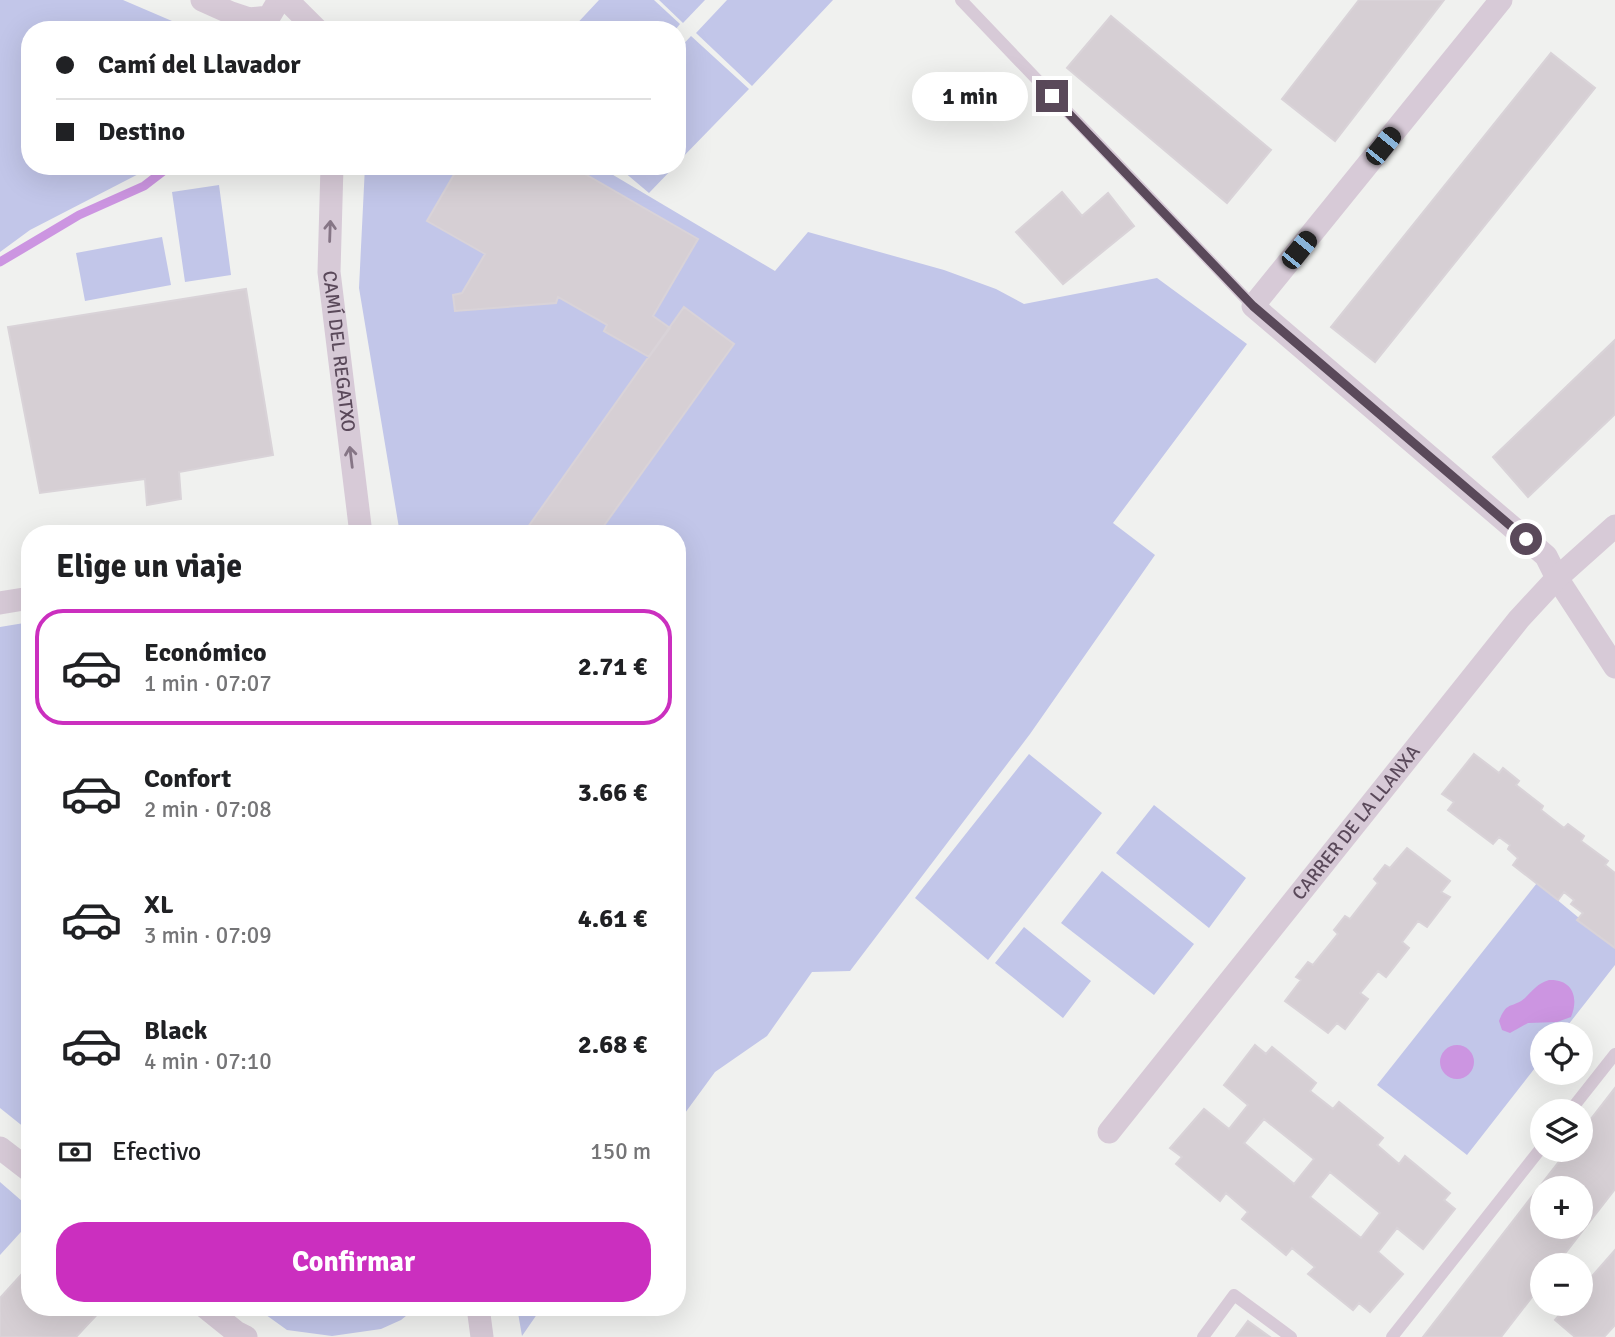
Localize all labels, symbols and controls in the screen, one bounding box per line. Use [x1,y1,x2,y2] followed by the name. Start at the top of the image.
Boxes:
[98,49,301,81] text: Camí del Llavador
[912,72,1028,120] callout: 1 min
[1036,80,1068,112] route end
[942,82,998,111] text: 1 min
[98,116,185,148] text: Destino
[1362,123,1405,169] car
[323,220,337,243] one-way arrow
[1278,227,1321,273] car
[317,269,360,434] street label: CAMÍ DEL REGATXO
[345,446,358,469] one-way arrow
[1510,523,1542,555] route start
[56,547,242,586] text: Elige un viaje
[60,636,123,699] icon: car
[144,637,267,669] text: Económico
[578,651,647,683] text: 2.71 €
[144,669,272,698] text: 1 min · 07:07
[1287,740,1426,905] street label: CARRER DE LA LLANXA
[60,762,123,825] icon: car
[144,763,231,795] text: Confort
[578,777,647,809] text: 3.66 €
[144,795,272,824] text: 2 min · 07:08
[60,888,123,951] icon: car
[144,889,174,921] text: XL
[578,903,647,935] text: 4.61 €
[144,921,272,950] text: 3 min · 07:09
[60,1014,123,1077] icon: car
[144,1015,207,1047] text: Black
[1530,1022,1593,1316] map controls
[1530,1022,1593,1085] button: locate
[578,1029,647,1061] text: 2.68 €
[144,1047,272,1076] text: 4 min · 07:10
[1530,1099,1593,1162] button: layers
[56,1133,94,1171] icon: cash
[112,1136,201,1168] text: Efectivo
[590,1137,651,1166] text: 150 m
[1530,1176,1593,1239] button: +
[56,1222,651,1302] button: Confirmar
[1530,1253,1593,1316] button: −

